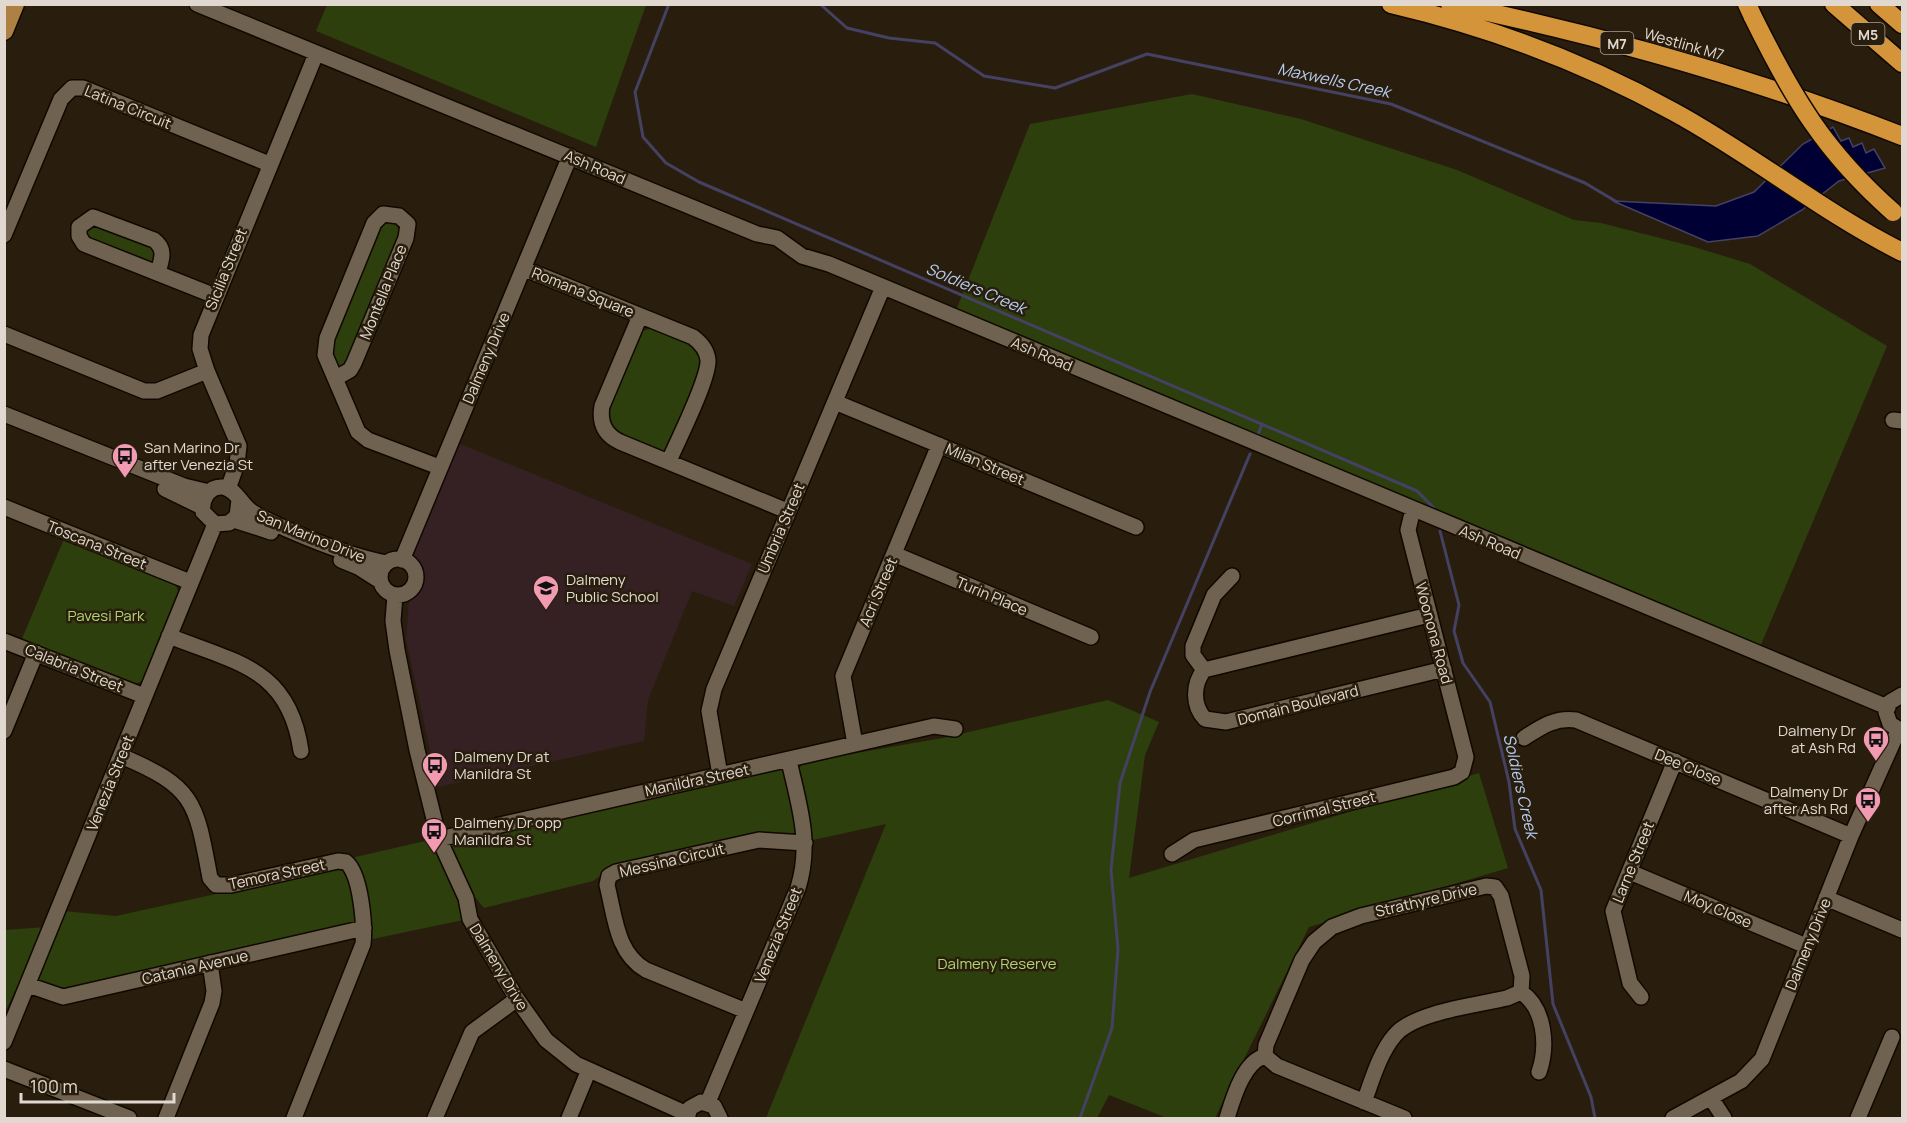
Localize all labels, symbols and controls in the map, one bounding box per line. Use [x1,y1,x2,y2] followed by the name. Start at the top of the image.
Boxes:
[1642,23,1726,65] street label: Westlink M7
[1852,23,1884,45] road number: M5
[1600,32,1634,54] road number: M7
[1276,57,1394,103] water label: Maxwells Creek
[81,80,175,134] street label: Latina Circuit
[561,145,629,189] street label: Ash Road
[200,225,252,313] street label: Sicilia Street
[354,241,412,343] street label: Montella Place
[923,257,1031,320] water label: Soldiers Creek
[529,262,638,322] street label: Romana Square
[457,309,515,407] street label: Dalmeny Drive
[1008,332,1076,376] street label: Ash Road
[144,437,253,475] place label: San Marino Dr after Venezia St
[942,438,1028,490] street label: Milan Street
[110,441,140,479] bus stop icon: San Marino Dr after Venezia St
[752,480,810,576] street label: Umbria Street
[254,505,369,567] street label: San Marino Drive
[44,516,150,574] street label: Toscana Street
[1456,520,1524,564] street label: Ash Road
[854,554,902,630] street label: Acri Street
[566,569,659,607] place label: Dalmeny Public School
[953,572,1031,621] street label: Turin Place
[531,573,561,611] school or university icon: Dalmeny Public School
[1410,580,1458,686] street label: Woonona Road
[67,605,145,626] park label: Pavesi Park
[22,639,126,697] street label: Calabria Street
[1235,680,1361,730] street label: Domain Boulevard
[1778,720,1857,758] place label: Dalmeny Dr at Ash Rd
[1861,724,1891,762] bus stop icon: Dalmeny Dr at Ash Rd
[81,732,139,834] street label: Venezia Street
[1498,732,1544,842] water label: Soldiers Creek
[1652,744,1725,790] street label: Dee Close
[454,746,549,784] place label: Dalmeny Dr at Manildra St
[420,750,450,788] bus stop icon: Dalmeny Dr at Manildra St
[643,759,751,801] street label: Manildra Street
[1764,781,1849,819] place label: Dalmeny Dr after Ash Rd
[1853,785,1883,823] bus stop icon: Dalmeny Dr after Ash Rd
[1270,786,1378,832] street label: Corrimal Street
[454,812,562,850] place label: Dalmeny Dr opp Manildra St
[419,816,449,854] bus stop icon: Dalmeny Dr opp Manildra St
[1607,818,1659,906] street label: Larne Street
[617,838,727,882] street label: Messina Circuit
[227,854,327,894] street label: Temora Street
[1373,878,1479,922] street label: Strathyre Drive
[749,884,807,986] street label: Venezia Street
[1681,885,1755,933] street label: Moy Close
[1780,895,1836,993] street label: Dalmeny Drive
[465,920,533,1014] street label: Dalmeny Drive
[140,945,250,989] street label: Catania Avenue
[937,953,1057,974] park label: Dalmeny Reserve
[21,1066,174,1104] scale bar
[30,1074,78,1098] text: 100 m

